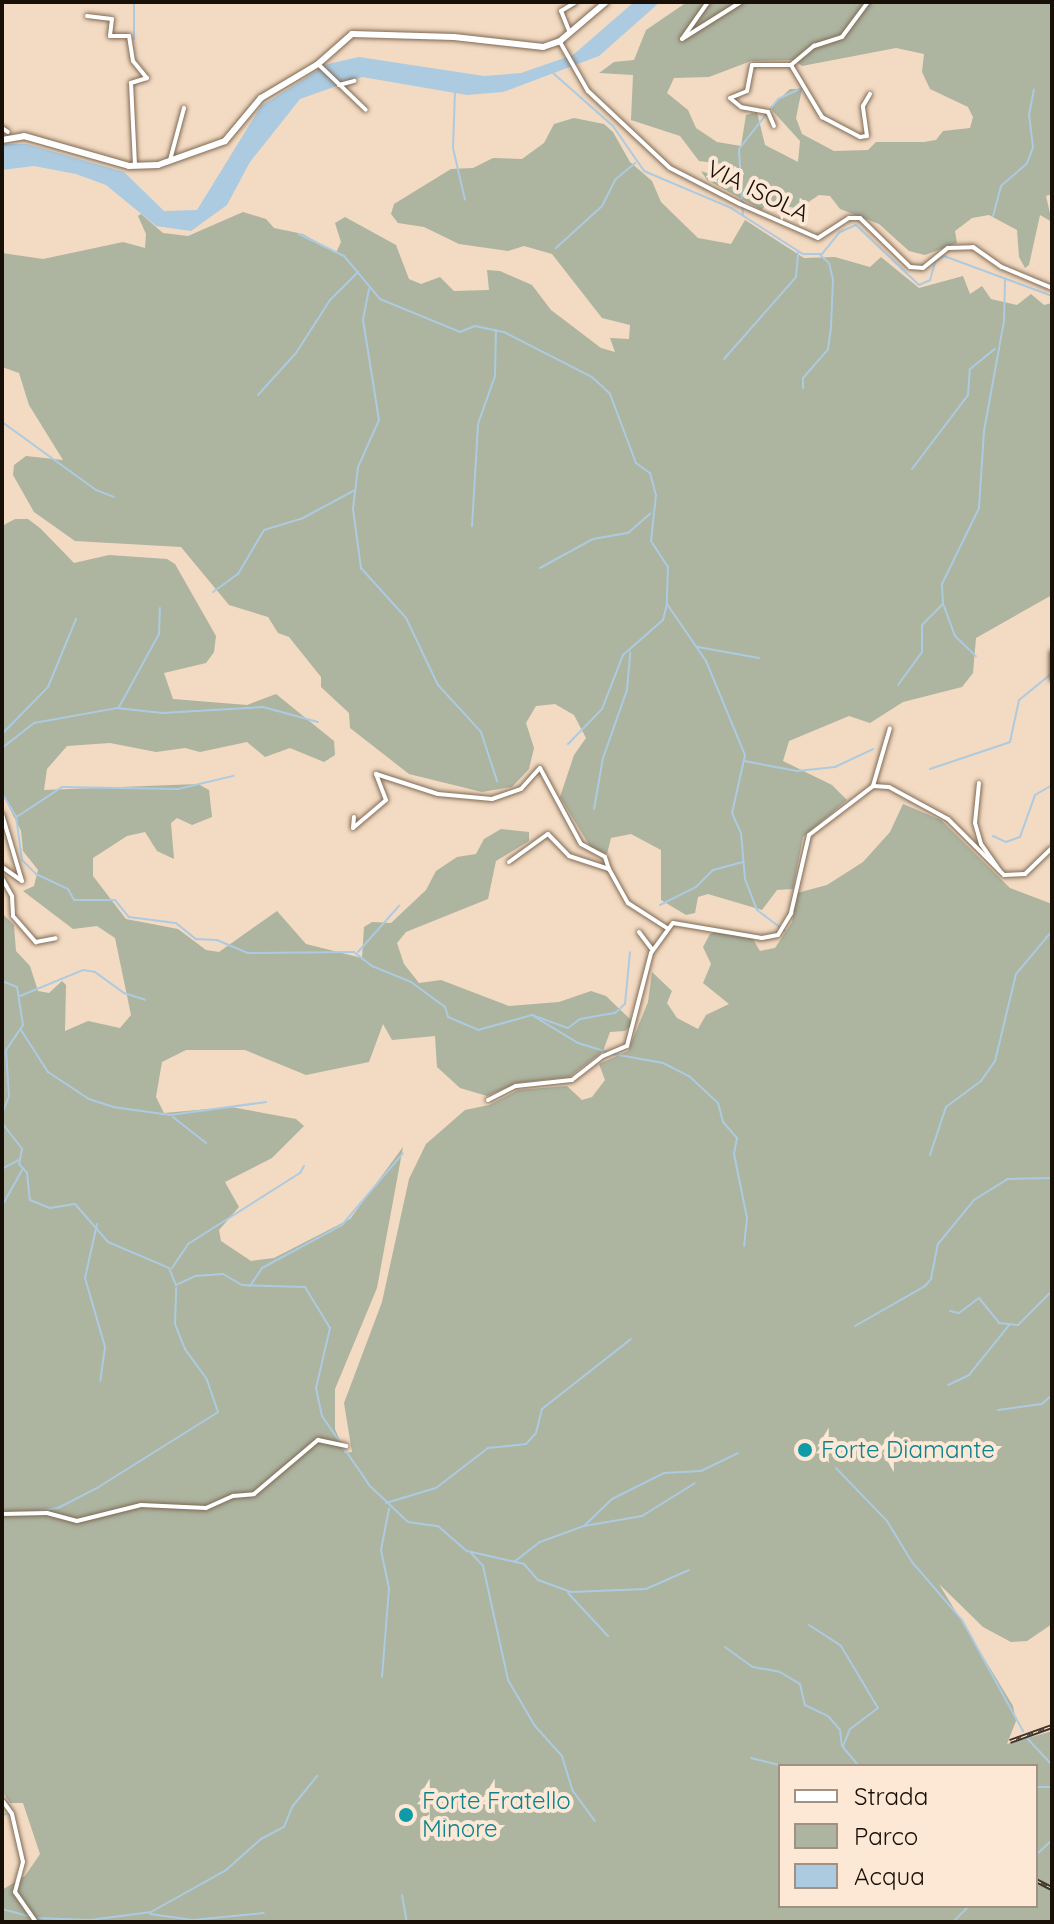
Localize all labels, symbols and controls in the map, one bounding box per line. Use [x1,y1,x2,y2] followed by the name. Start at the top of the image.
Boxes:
[702,154,814,228] street label: VIA ISOLA
[821,1436,995,1464] place label: Forte Diamante
[796,1441,814,1459] marker: Forte Diamante
[778,1764,1038,1908] legend
[854,1781,928,1811] text: Strada
[422,1787,571,1843] place label: Forte Fratello Minore
[397,1806,415,1824] marker: Forte Fratello Minore
[854,1821,918,1851] text: Parco
[854,1861,925,1891] text: Acqua

